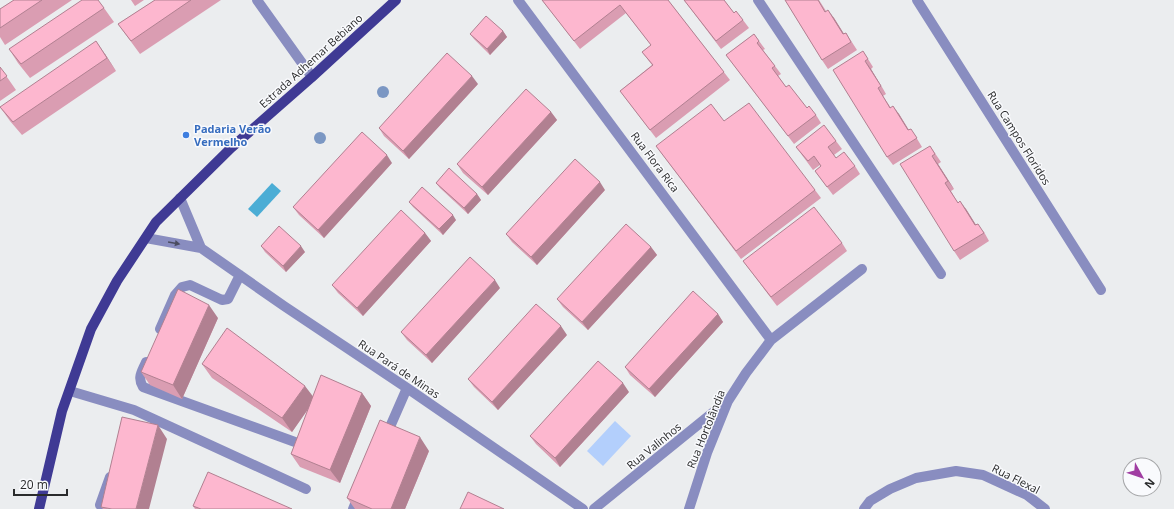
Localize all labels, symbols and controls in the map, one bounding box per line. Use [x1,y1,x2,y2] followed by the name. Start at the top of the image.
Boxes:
[256,10,366,111] street label: Estrada Adhemar Bebiano
[984,88,1054,188] street label: Rua Campos Floridos
[194,121,271,149] place label: Padaria Verão Vermelho
[628,128,683,195] street label: Rua Flora Rica
[181,130,191,140] marker: Padaria Verão Vermelho
[168,240,180,246] one-way arrow
[356,336,443,401] street label: Rua Pará de Minas
[683,387,728,470] street label: Rua Hortolândia
[623,419,684,472] street label: Rua Valinhos
[1122,457,1162,497] north arrow
[990,460,1043,497] street label: Rua Flexal
[14,471,67,497] scale bar
[1141,475,1159,492] text: N
[20,476,48,493] text: 20 m

